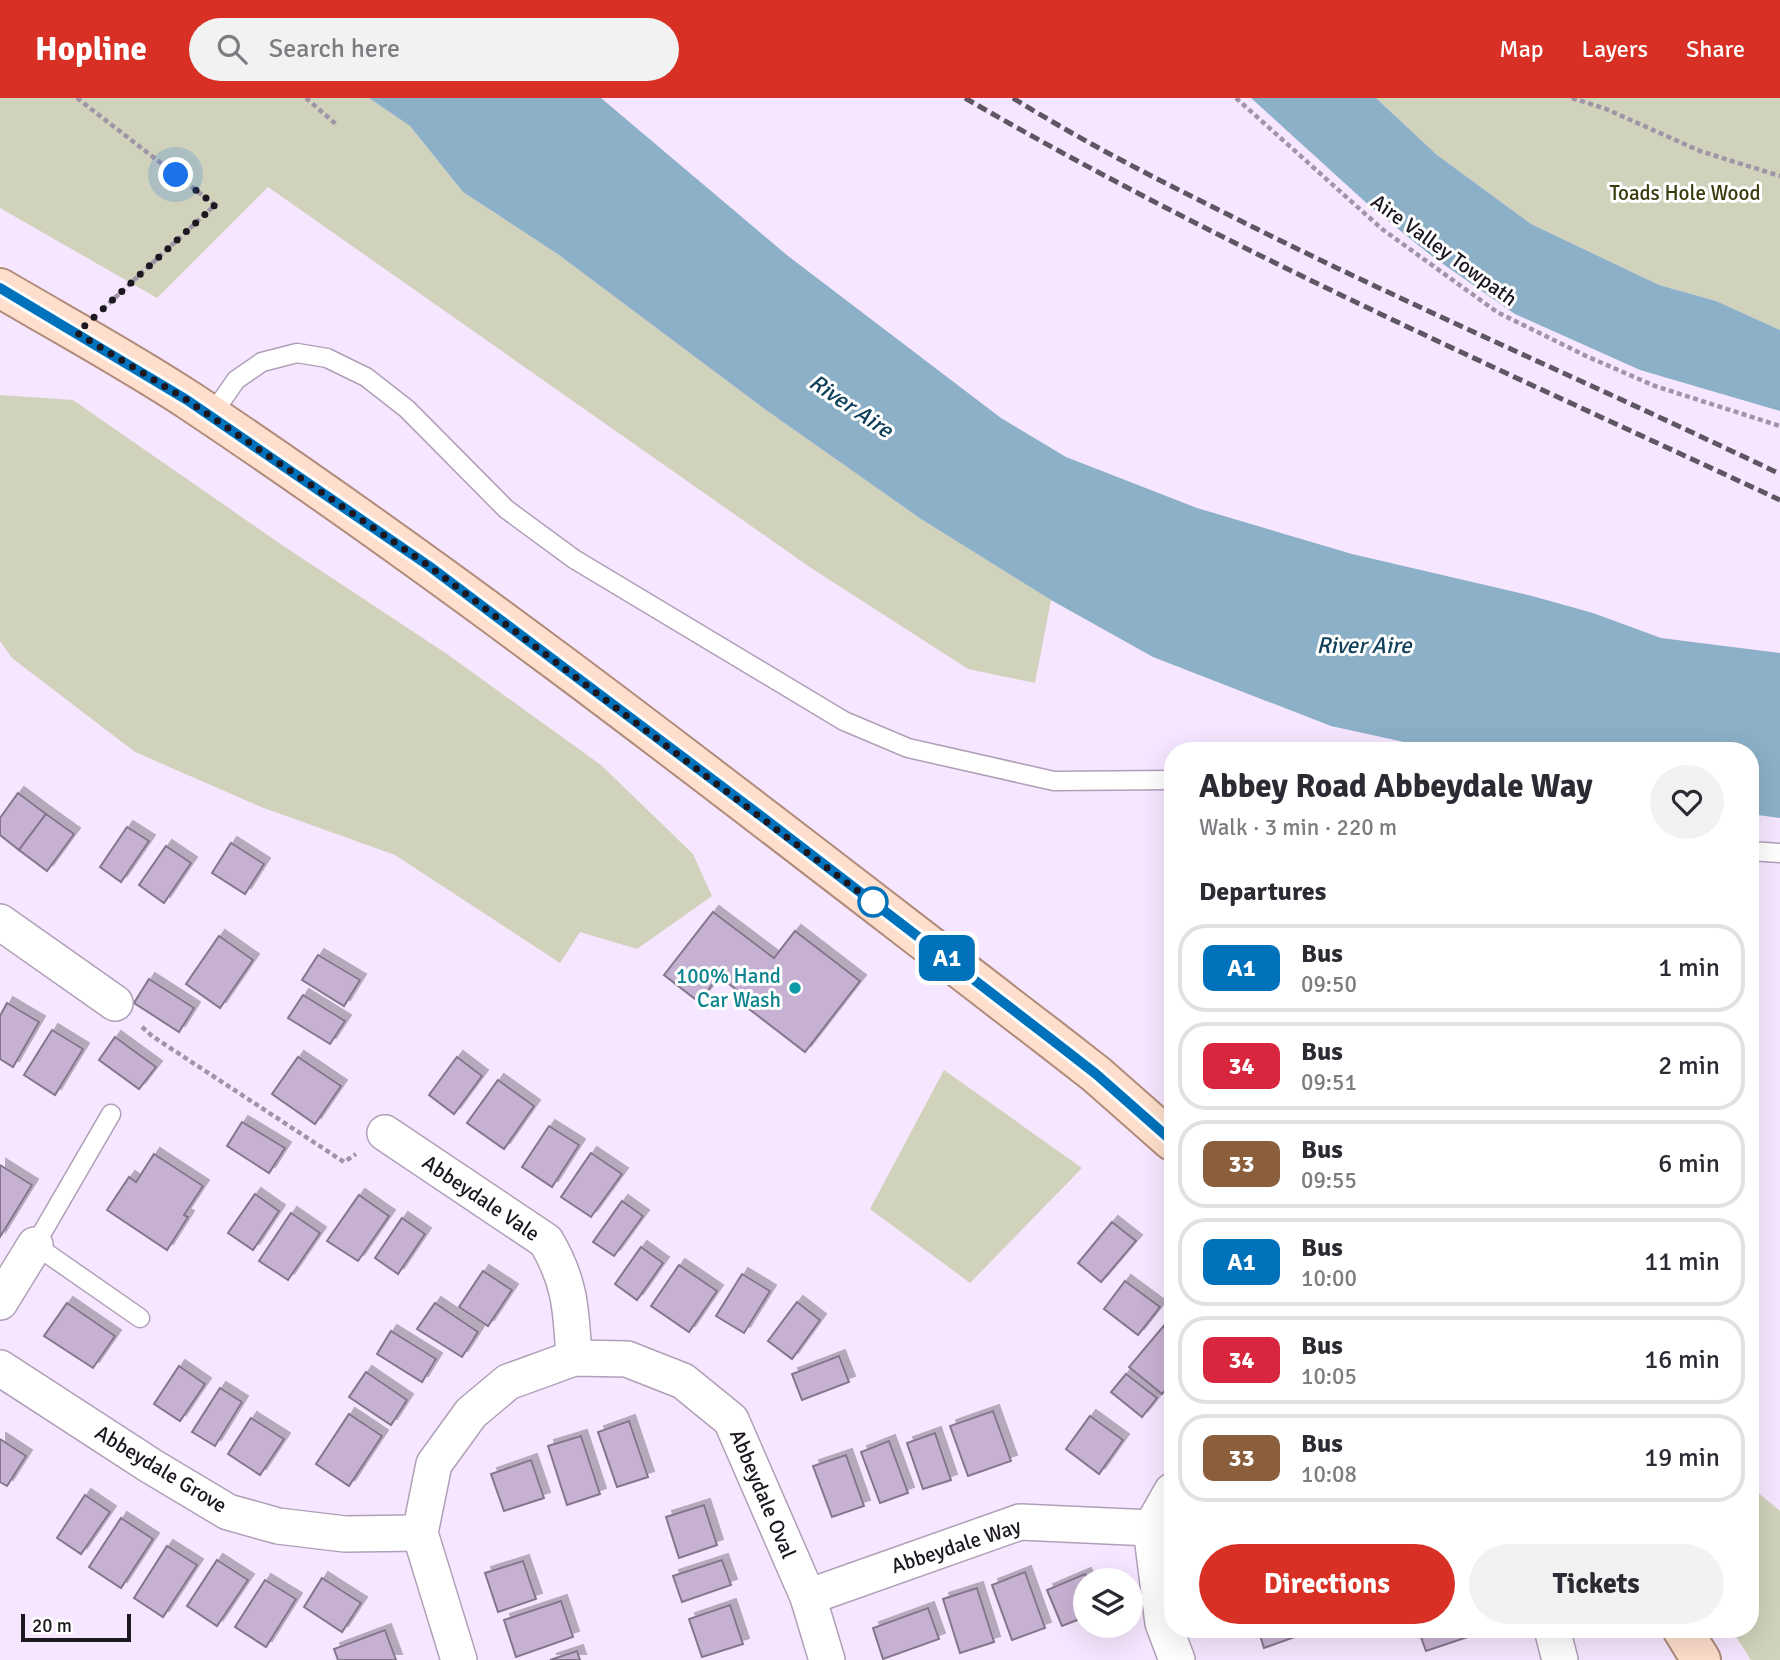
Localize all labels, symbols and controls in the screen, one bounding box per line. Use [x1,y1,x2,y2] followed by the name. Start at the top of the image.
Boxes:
[189,18,679,81] search box
[35,29,147,70] text: Hopline
[213,30,251,68] icon: search
[269,33,400,65] text: Search here
[1499,34,1544,64] text: Map
[1582,34,1648,64] text: Layers
[1686,34,1745,64] text: Share
[158,157,193,192] your location
[1609,180,1761,206] park label: Toads Hole Wood
[1366,188,1522,312] street label: Aire Valley Towpath
[804,367,900,445] water label: River Aire
[1317,631,1413,660] water label: River Aire
[1650,765,1724,839] button: heart
[1199,766,1593,807] text: Abbey Road Abbeydale Way
[1199,813,1397,842] text: Walk · 3 min · 220 m
[1199,876,1326,908] text: Departures
[858,887,888,917] unlabelled marker
[916,935,978,981] line badge: A1
[1301,938,1343,970] text: Bus
[933,943,961,973] text: A1
[1658,952,1720,984] text: 1 min
[1227,953,1256,983] text: A1
[676,963,781,1013] place label: 100% Hand Car Wash
[1301,970,1357,999] text: 09:50
[787,980,803,996] marker: 100% Hand Car Wash
[1301,1036,1343,1068] text: Bus
[1658,1050,1720,1082] text: 2 min
[1229,1051,1254,1081] text: 34
[1301,1068,1357,1097] text: 09:51
[1301,1134,1343,1166] text: Bus
[1658,1148,1720,1180] text: 6 min
[417,1149,545,1247] street label: Abbeydale Vale
[1229,1149,1254,1179] text: 33
[1301,1166,1357,1195] text: 09:55
[1301,1232,1343,1264] text: Bus
[1644,1246,1720,1278] text: 11 min
[1227,1247,1256,1277] text: A1
[1301,1264,1357,1293] text: 10:00
[1301,1330,1343,1362] text: Bus
[1644,1344,1720,1376] text: 16 min
[1229,1345,1254,1375] text: 34
[1301,1362,1357,1391] text: 10:05
[90,1419,232,1519] street label: Abbeydale Grove
[724,1425,802,1563] street label: Abbeydale Oval
[1301,1428,1343,1460] text: Bus
[1644,1442,1720,1474] text: 19 min
[1229,1443,1254,1473] text: 33
[1301,1460,1357,1489] text: 10:08
[888,1513,1024,1579] street label: Abbeydale Way
[1199,1544,1455,1624] button: Directions
[1469,1544,1724,1624] button: Tickets
[1073,1568,1143,1638] map controls
[1073,1568,1143,1638] button: layers
[21,1611,131,1643] scale bar
[32,1614,72,1638] text: 20 m

